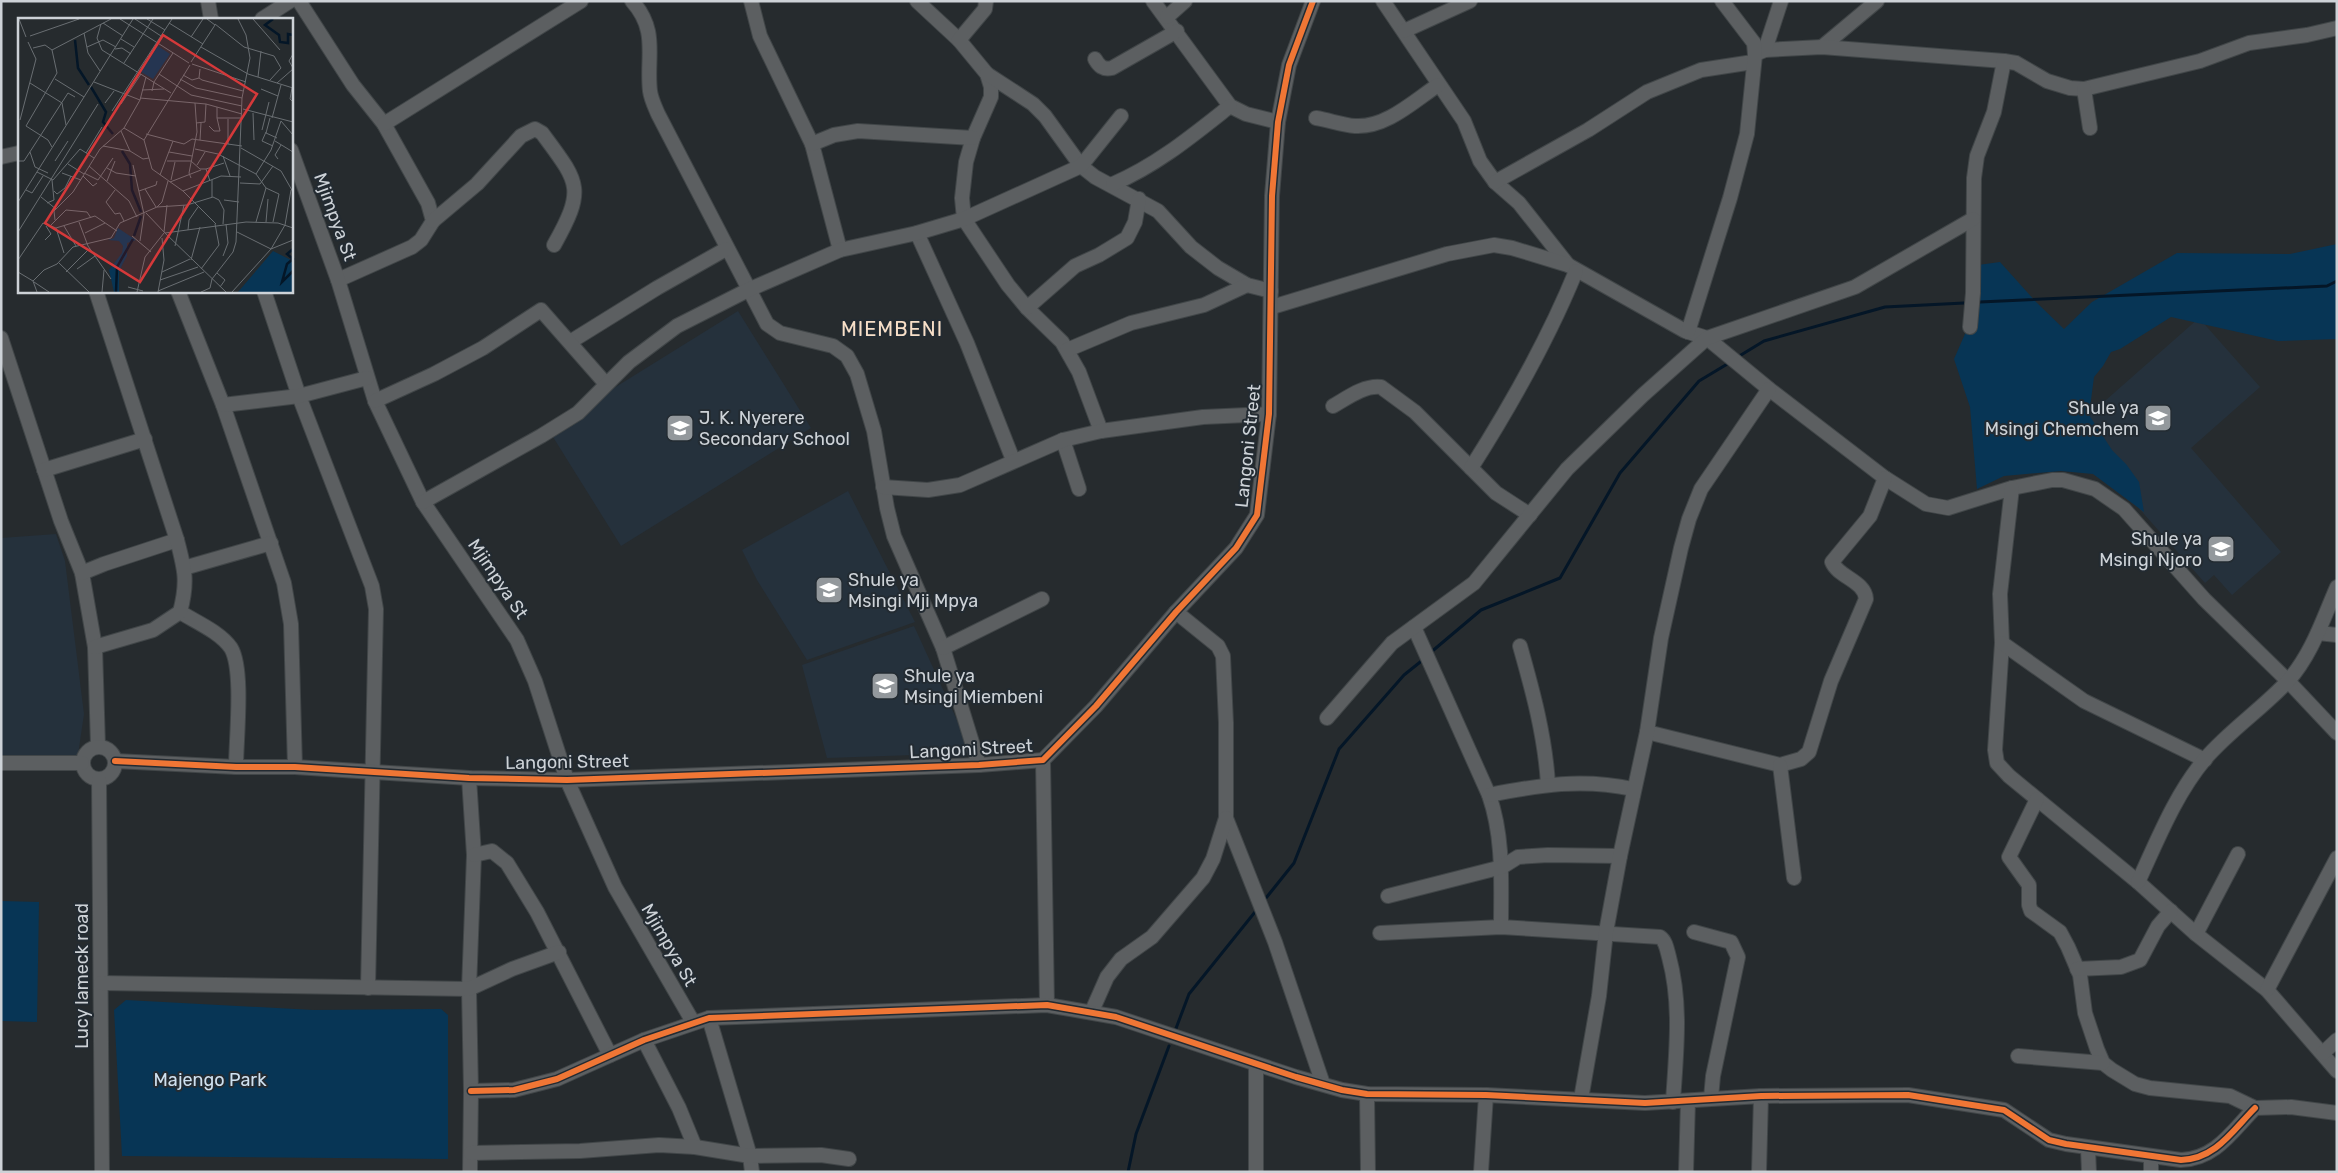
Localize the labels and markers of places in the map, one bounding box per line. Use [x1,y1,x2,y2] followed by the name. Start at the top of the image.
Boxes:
[1985,397,2139,440] place label: Shule ya Msingi Chemchem
[2143,403,2173,433] school or university icon: Shule ya Msingi Chemchem
[699,407,850,450] place label: J. K. Nyerere Secondary School
[665,413,695,443] school or university icon: J. K. Nyerere Secondary School
[2099,528,2202,571] place label: Shule ya Msingi Njoro
[2206,534,2236,564] school or university icon: Shule ya Msingi Njoro
[848,569,978,612] place label: Shule ya Msingi Mji Mpya
[814,575,844,605] school or university icon: Shule ya Msingi Mji Mpya
[904,665,1043,708] place label: Shule ya Msingi Miembeni
[870,671,900,701] school or university icon: Shule ya Msingi Miembeni

